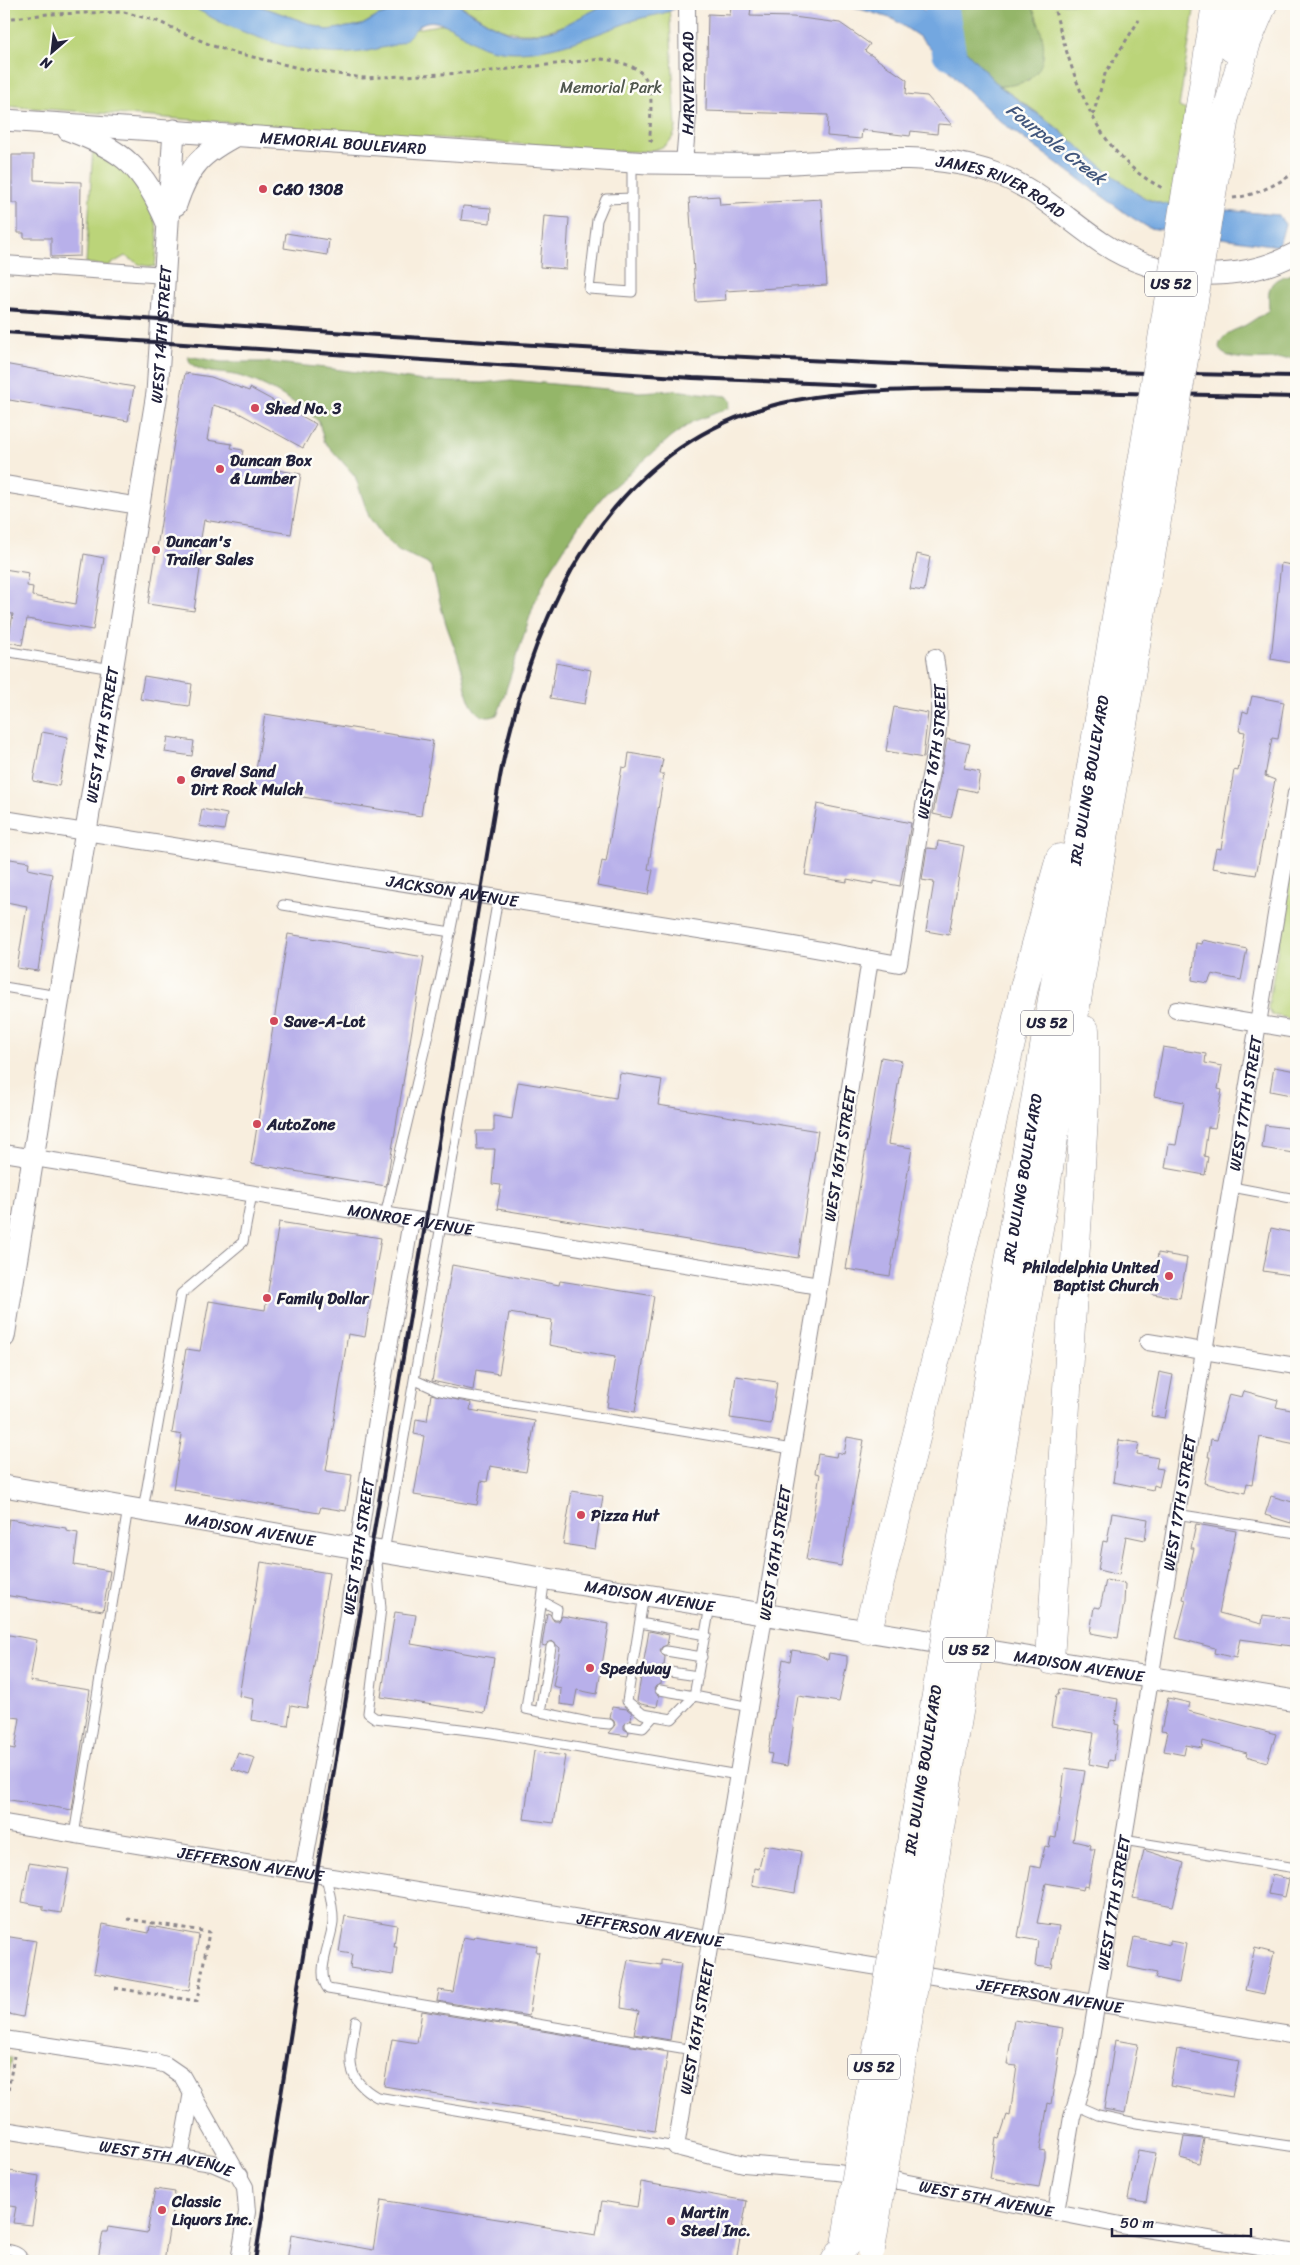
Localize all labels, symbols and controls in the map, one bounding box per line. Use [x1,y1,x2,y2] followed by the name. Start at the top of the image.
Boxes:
[28,28,78,78] north arrow
[672,31,703,136] street label: HARVEY ROAD
[36,50,57,77] text: N
[560,73,663,102] park label: Memorial Park
[999,95,1115,195] water label: Fourpole Creek
[259,123,428,163] street label: MEMORIAL BOULEVARD
[934,146,1072,226] street label: JAMES RIVER ROAD
[272,175,343,204] place label: C&O 1308
[257,183,269,195] marker: C&O 1308
[141,264,180,405] street label: WEST 14TH STREET
[1145,272,1197,296] road number: US 52
[264,394,342,423] place label: Shed No. 3
[249,402,261,414] marker: Shed No. 3
[230,446,313,493] place label: Duncan Box & Lumber
[214,463,226,475] marker: Duncan Box & Lumber
[166,527,254,574] place label: Duncan's Trailer Sales
[150,544,162,556] marker: Duncan's Trailer Sales
[76,664,127,805] street label: WEST 14TH STREET
[908,682,954,821] street label: WEST 16TH STREET
[1060,693,1117,868] street label: IRL DULING BOULEVARD
[190,757,304,804] place label: Gravel Sand Dirt Rock Mulch
[175,774,187,786] marker: Gravel Sand Dirt Rock Mulch
[383,866,521,916] street label: JACKSON AVENUE
[283,1007,365,1036] place label: Save-A-Lot
[1021,1010,1073,1036] road number: US 52
[268,1015,280,1027] marker: Save-A-Lot
[1219,1032,1270,1173] street label: WEST 17TH STREET
[815,1083,865,1224] street label: WEST 16TH STREET
[993,1091,1051,1267] street label: IRL DULING BOULEVARD
[266,1110,336,1139] place label: AutoZone
[251,1118,263,1130] marker: AutoZone
[346,1195,477,1244] street label: MONROE AVENUE
[1022,1253,1161,1300] place label: Philadelphia United Baptist Church
[1163,1270,1175,1282] marker: Philadelphia United Baptist Church
[276,1284,370,1313] place label: Family Dollar
[261,1292,273,1304] marker: Family Dollar
[1154,1432,1205,1573] street label: WEST 17TH STREET
[334,1476,383,1617] street label: WEST 15TH STREET
[750,1482,800,1623] street label: WEST 16TH STREET
[591,1501,660,1530] place label: Pizza Hut
[183,1504,319,1555] street label: MADISON AVENUE
[575,1509,587,1521] marker: Pizza Hut
[583,1571,718,1621] street label: MADISON AVENUE
[943,1638,995,1662] road number: US 52
[1012,1641,1147,1691] street label: MADISON AVENUE
[599,1654,671,1683] place label: Speedway
[584,1662,596,1674] marker: Speedway
[895,1682,951,1858] street label: IRL DULING BOULEVARD
[1088,1832,1139,1972] street label: WEST 17TH STREET
[175,1837,327,1890] street label: JEFFERSON AVENUE
[574,1903,727,1956] street label: JEFFERSON AVENUE
[671,1956,723,2097] street label: WEST 16TH STREET
[974,1969,1126,2022] street label: JEFFERSON AVENUE
[848,2054,900,2080] road number: US 52
[97,2131,240,2186] street label: WEST 5TH AVENUE
[917,2171,1057,2226] street label: WEST 5TH AVENUE
[171,2187,253,2234] place label: Classic Liquors Inc.
[680,2198,751,2245] place label: Martin Steel Inc.
[156,2204,168,2216] marker: Classic Liquors Inc.
[1112,2205,1251,2237] scale bar
[1120,2210,1155,2236] text: 50 m
[665,2215,677,2227] marker: Martin Steel Inc.

